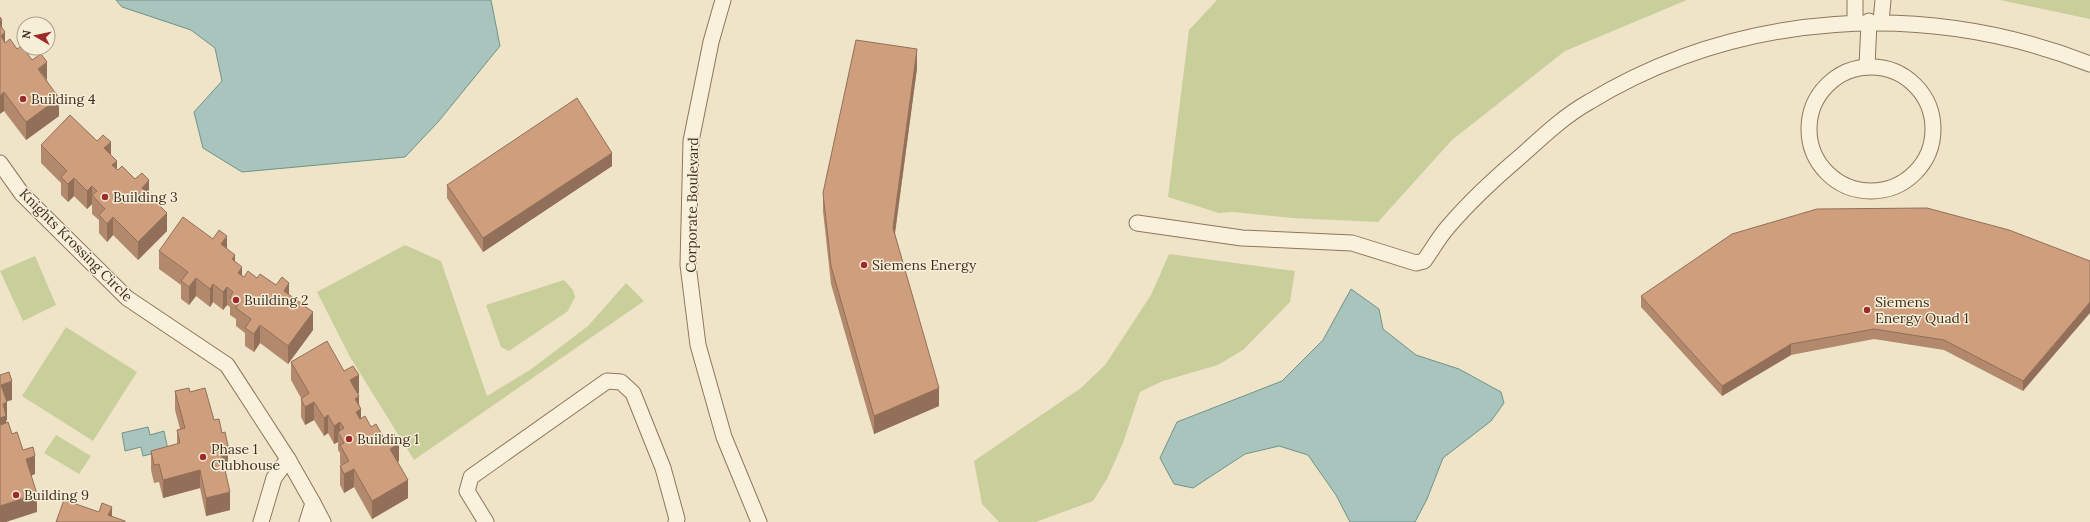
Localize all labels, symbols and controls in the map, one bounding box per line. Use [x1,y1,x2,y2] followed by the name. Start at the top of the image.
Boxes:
[16,16,56,56] north arrow
[19,29,34,40] text: N
[31,90,96,108] place label: Building 4
[18,94,28,104] marker: Building 4
[682,137,702,273] street label: Corporate Boulevard
[16,185,137,306] street label: Knights Krossing Circle
[113,188,178,206] place label: Building 3
[100,192,110,202] marker: Building 3
[872,256,977,274] place label: Siemens Energy
[859,260,869,270] marker: Siemens Energy
[244,291,308,309] place label: Building 2
[1875,293,1969,327] place label: Siemens Energy Quad 1
[231,295,241,305] marker: Building 2
[1862,305,1872,315] marker: Siemens Energy Quad 1
[357,430,419,448] place label: Building 1
[344,434,354,444] marker: Building 1
[211,440,281,474] place label: Phase 1 Clubhouse
[198,452,208,462] marker: Phase 1 Clubhouse
[24,486,89,504] place label: Building 9
[11,490,21,500] marker: Building 9

